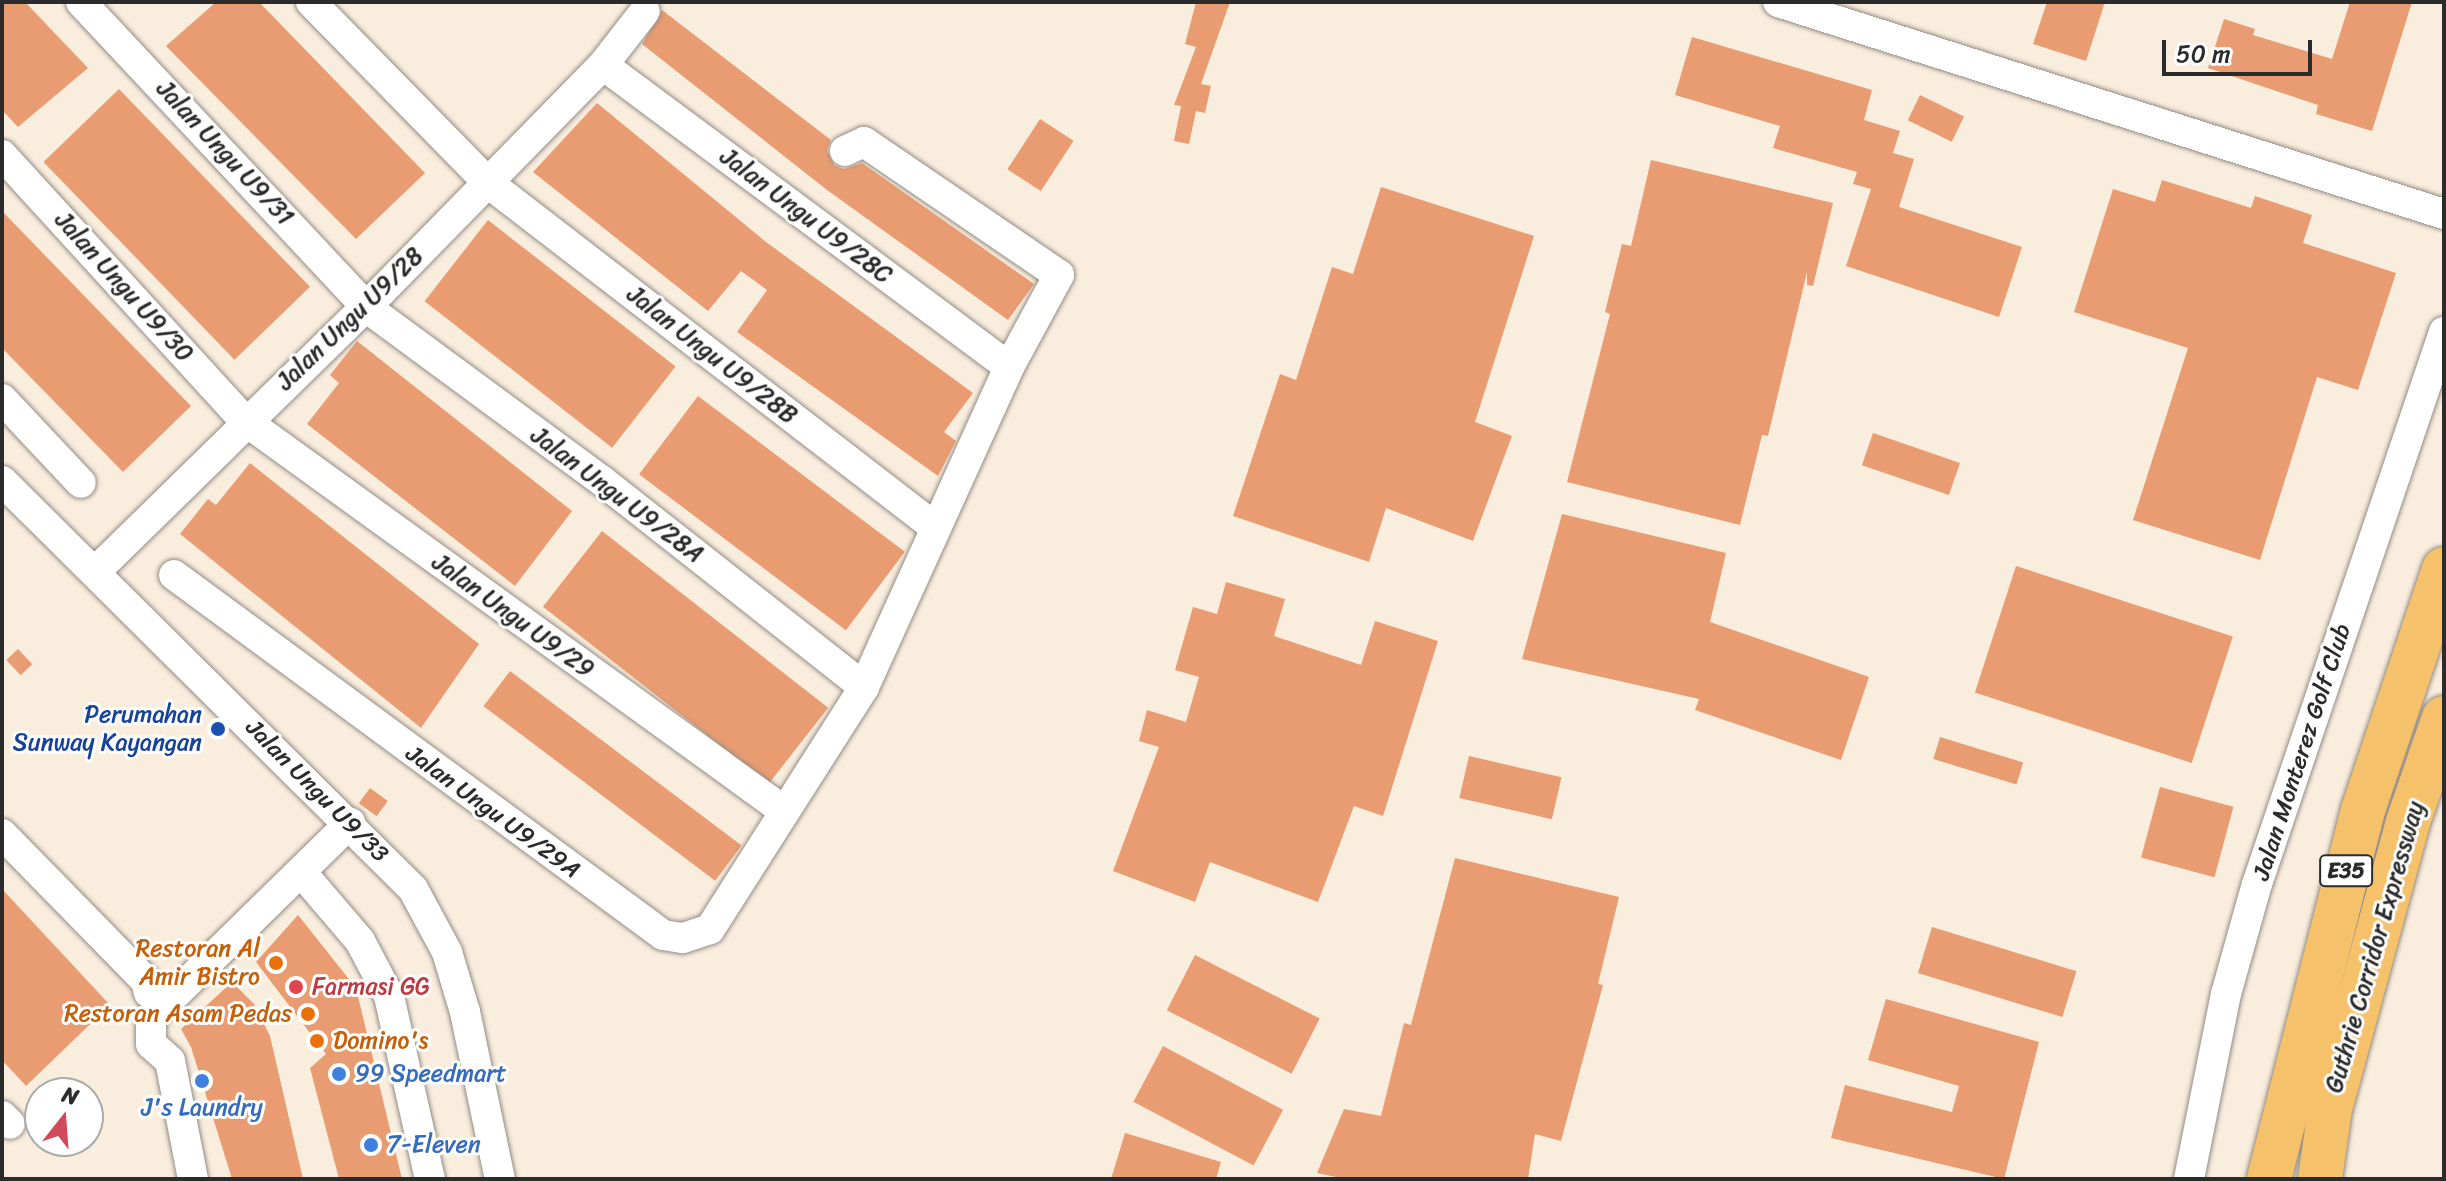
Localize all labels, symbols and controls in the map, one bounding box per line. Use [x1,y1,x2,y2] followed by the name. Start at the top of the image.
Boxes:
[2166,24,2316,74] scale bar
[2176,33,2231,75] text: 50 m
[151,75,299,231] street label: Jalan Ungu U9/31
[715,142,897,290] street label: Jalan Ungu U9/28C
[49,206,199,368] street label: Jalan Ungu U9/30
[271,242,429,396] street label: Jalan Ungu U9/28
[621,280,803,430] street label: Jalan Ungu U9/28B
[525,421,709,569] street label: Jalan Ungu U9/28A
[427,548,599,684] street label: Jalan Ungu U9/29
[2247,621,2357,883] street label: Jalan Monterez Golf Club
[13,701,202,757] place label: Perumahan Sunway Kayangan
[240,714,394,868] street label: Jalan Ungu U9/33
[209,720,227,738] marker: Perumahan Sunway Kayangan
[400,739,586,885] street label: Jalan Ungu U9/29A
[2319,797,2431,1097] street label: Guthrie Corridor Expressway
[2318,853,2374,889] road number: E35
[136,935,260,991] place label: Restoran Al Amir Bistro
[267,954,285,972] marker: Restoran Al Amir Bistro
[312,973,430,1001] place label: Farmasi GG
[287,978,305,996] marker: Farmasi GG
[64,1000,292,1028] place label: Restoran Asam Pedas
[299,1005,317,1023] marker: Restoran Asam Pedas
[333,1027,428,1055] place label: Domino's
[308,1032,326,1050] marker: Domino's
[355,1060,507,1088] place label: 99 Speedmart
[330,1065,348,1083] marker: 99 Speedmart
[193,1072,211,1090] marker: J's Laundry
[58,1075,84,1116] text: N
[24,1077,104,1157] north arrow
[141,1094,263,1122] place label: J's Laundry
[387,1131,481,1159] place label: 7-Eleven
[362,1136,380,1154] marker: 7-Eleven

